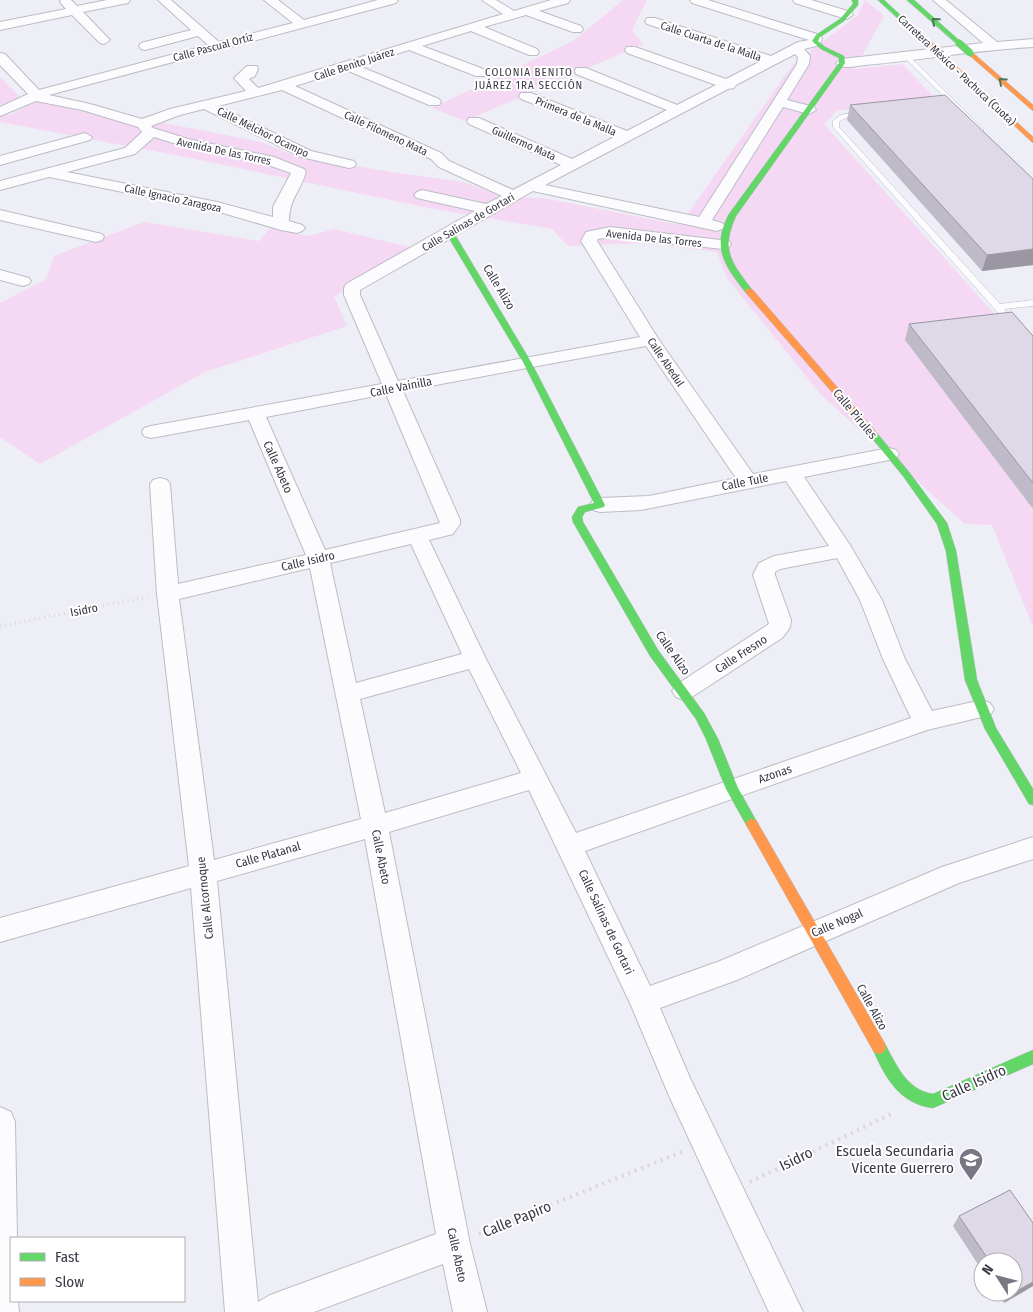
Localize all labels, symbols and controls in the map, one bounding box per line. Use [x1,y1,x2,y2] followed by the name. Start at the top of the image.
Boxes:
[895,12,1018,128] street label: Carretera México - Pachuca (Cuota)
[931,18,940,27] one-way arrow
[659,19,763,64] street label: Calle Cuarta de la Malla
[172,30,255,64] street label: Calle Pascual Ortíz
[312,45,397,84] street label: Calle Benito Juárez
[475,66,583,92] district label: COLONIA BENITO JUÁREZ 1RA SECCIÓN
[998,78,1007,87] one-way arrow
[533,94,618,139] street label: Primera de la Malla
[215,105,311,160] street label: Calle Melchor Ocampo
[342,108,430,158] street label: Calle Filomeno Mata
[490,124,558,163] street label: Guillermo Mata
[176,135,273,168] street label: Avenida De las Torres
[123,182,223,215] street label: Calle Ignacio Zaragoza
[420,191,517,254] street label: Calle Salinas de Gortari
[605,227,703,250] street label: Avenida De las Torres
[480,262,518,312] street label: Calle Alizo
[644,335,687,389] street label: Calle Abedul
[369,374,433,400] street label: Calle Vainilla
[830,386,880,442] street label: Calle Pirules
[260,439,296,495] street label: Calle Abeto
[721,471,770,493] street label: Calle Tule
[280,548,336,574] street label: Calle Isidro
[69,600,99,620] street label: Isidro
[653,628,693,678] street label: Calle Alizo
[712,632,770,676] street label: Calle Fresno
[756,762,794,786] street label: Azonas
[369,828,393,886] street label: Calle Abeto
[234,839,302,871] street label: Calle Platanal
[194,856,216,940] street label: Calle Alcornoque
[576,867,636,977] street label: Calle Salinas de Gortari
[809,906,865,940] street label: Calle Nogal
[854,982,890,1032] street label: Calle Alizo
[939,1061,1009,1105] street label: Calle Isidro
[836,1142,954,1177] place label: Escuela Secundaria Vicente Guerrero
[776,1143,816,1175] street label: Isidro
[958,1147,984,1181] school or university icon: Escuela Secundaria Vicente Guerrero
[480,1197,554,1241] street label: Calle Papiro
[444,1226,470,1284] street label: Calle Abeto
[10,1237,185,1302] legend
[55,1248,79,1266] text: Fast
[973,1252,1023,1302] north arrow
[979,1261,997,1278] text: N
[55,1273,84,1291] text: Slow

